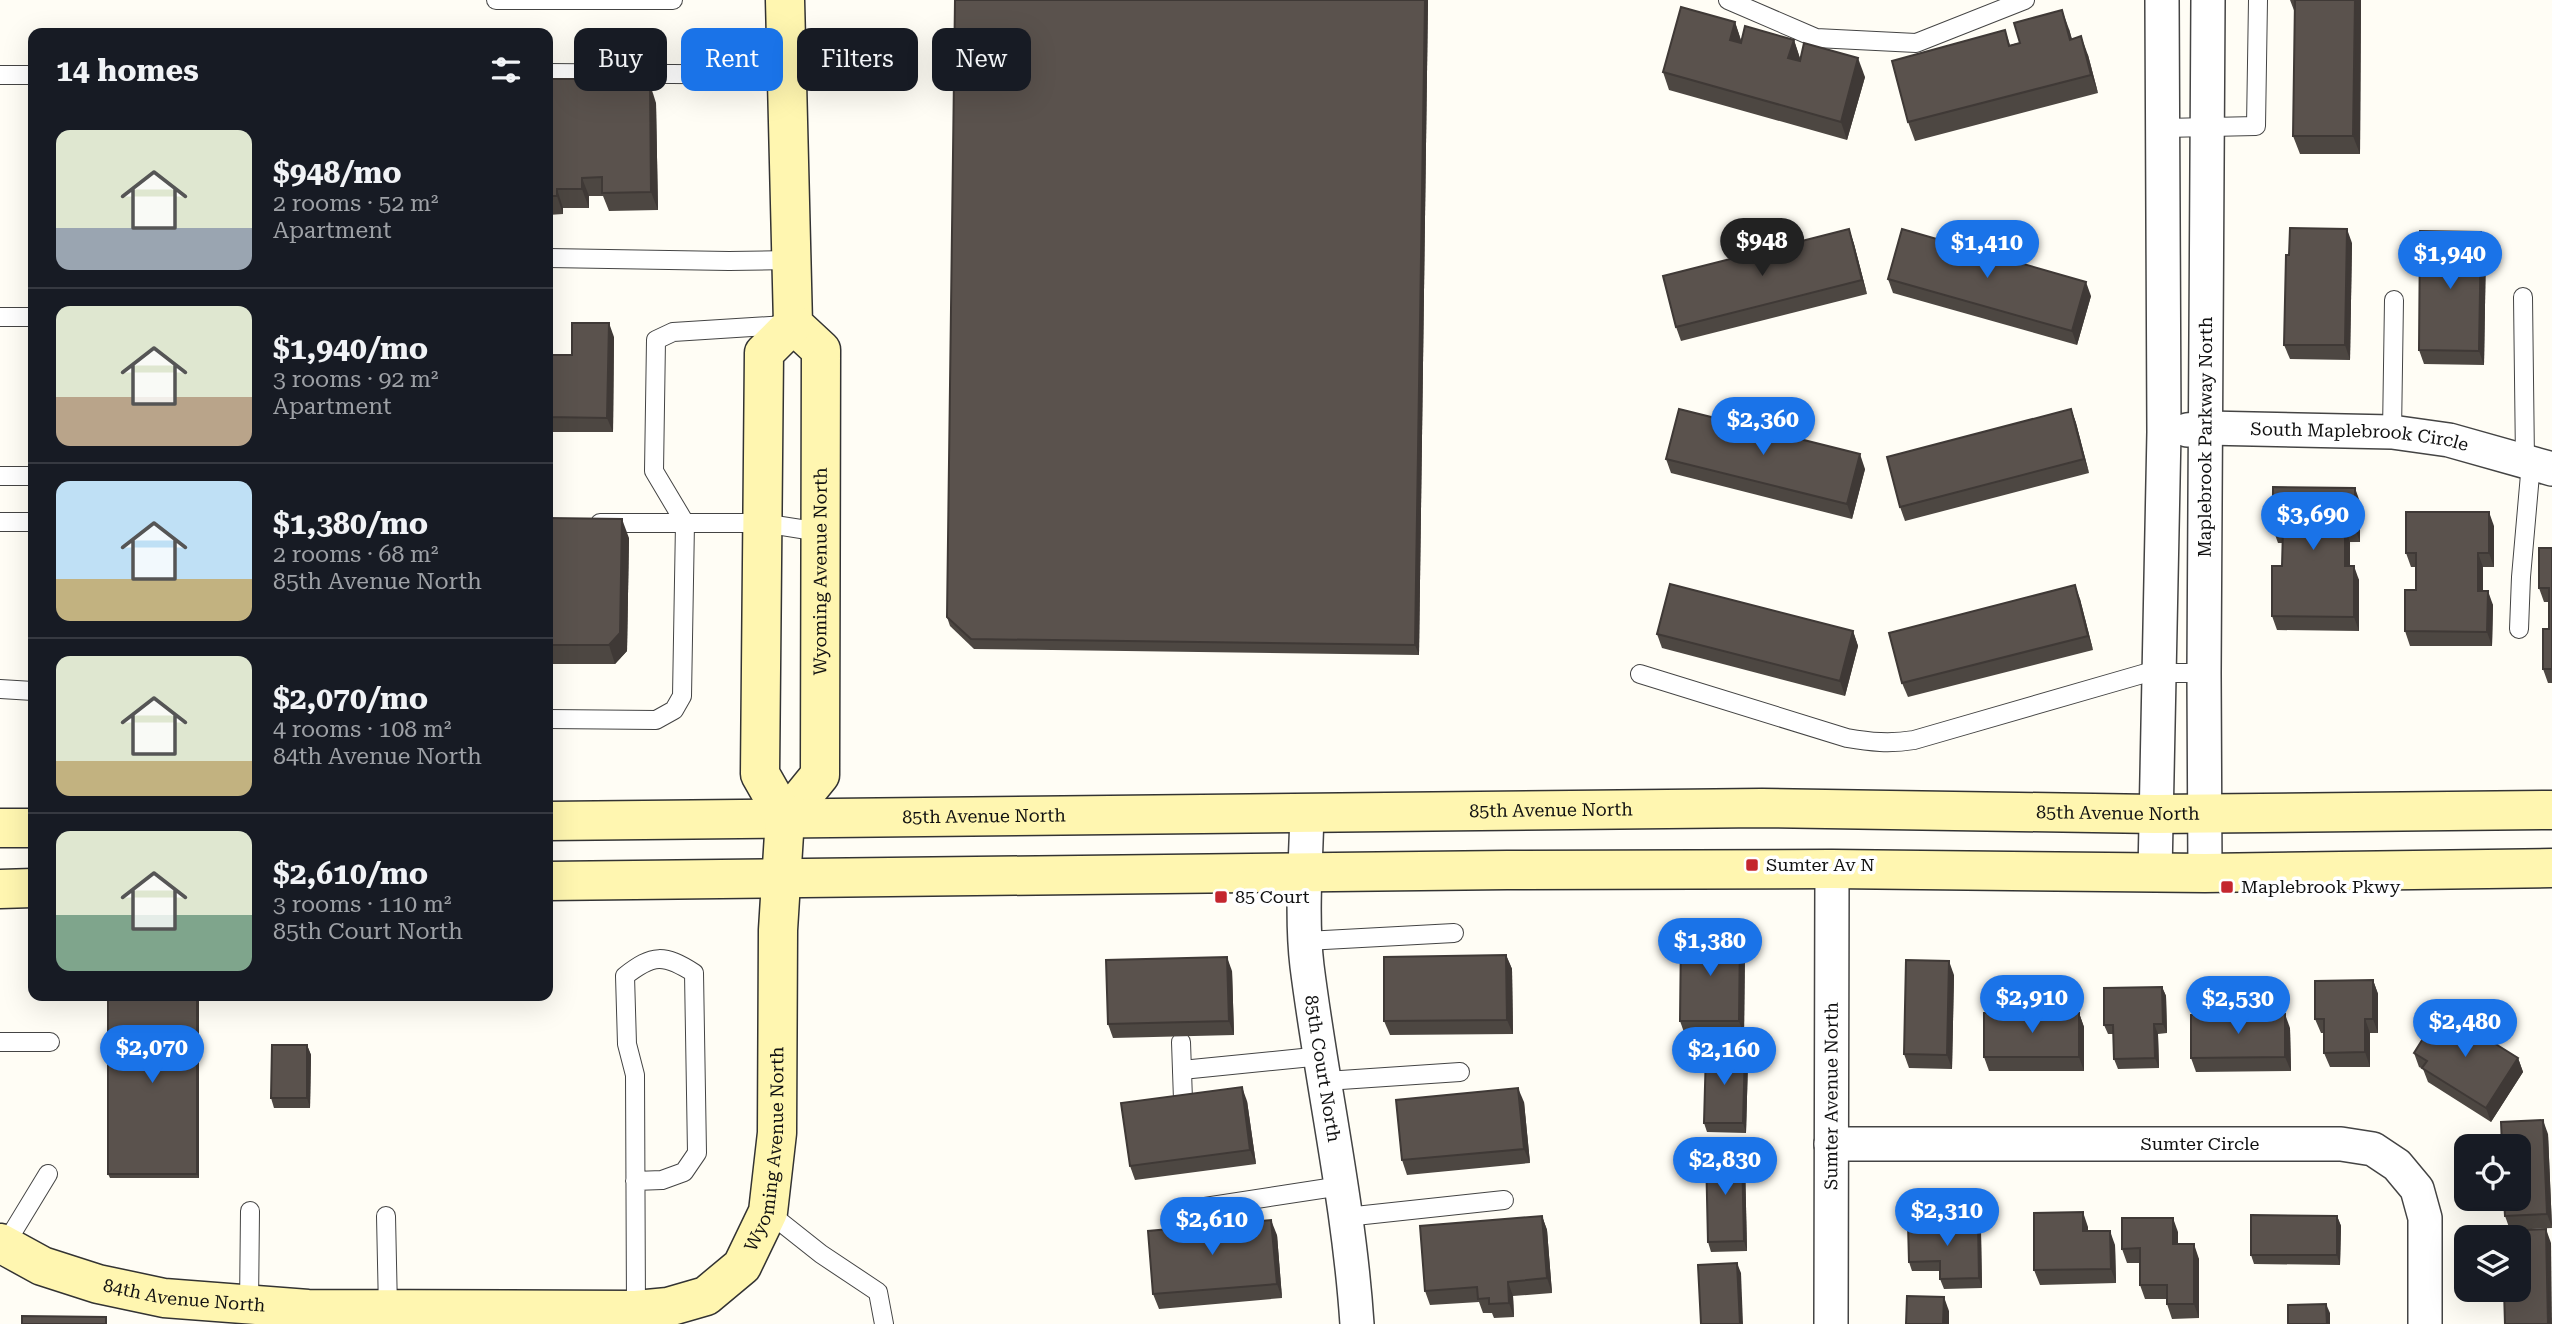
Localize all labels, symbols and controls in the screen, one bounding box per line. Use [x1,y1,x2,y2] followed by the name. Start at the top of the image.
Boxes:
[574,28,667,91] chip: Buy
[681,28,783,91] chip: Rent
[797,28,918,91] chip: Filters
[932,28,1031,91] chip: New
[487,51,525,89] icon: filters
[56,53,199,88] text: 14 homes
[273,155,402,190] text: $948/mo
[112,158,196,242] icon: home
[273,190,439,217] text: 2 rooms · 52 m²
[273,217,392,244] text: Apartment
[1721,218,1803,278] pin: $948
[1930,220,2044,280] pin: $1,410
[1736,227,1788,254] text: $948
[1951,229,2023,256] text: $1,410
[2393,232,2507,291] pin: $1,940
[2414,240,2486,267] text: $1,940
[2194,316,2216,557] street label: Maplebrook Parkway North
[273,331,428,366] text: $1,940/mo
[112,334,196,418] icon: home
[273,366,439,393] text: 3 rooms · 92 m²
[273,393,392,420] text: Apartment
[1706,398,1820,457] pin: $2,360
[1727,406,1799,433] text: $2,360
[2250,418,2471,455] street label: South Maplebrook Circle
[809,467,831,676] street label: Wyoming Avenue North
[2256,492,2370,552] pin: $3,690
[2277,501,2349,528] text: $3,690
[273,506,428,541] text: $1,380/mo
[112,509,196,593] icon: home
[273,541,439,568] text: 2 rooms · 68 m²
[273,568,482,595] text: 85th Avenue North
[273,681,428,716] text: $2,070/mo
[112,684,196,768] icon: home
[273,716,451,743] text: 4 rooms · 108 m²
[273,743,482,770] text: 84th Avenue North
[1469,798,1633,821] street label: 85th Avenue North
[2036,801,2200,824] street label: 85th Avenue North
[902,804,1066,827] street label: 85th Avenue North
[1766,854,1875,875] place label: Sumter Av N
[273,856,428,891] text: $2,610/mo
[1744,857,1760,873] marker: Sumter Av N
[112,859,196,943] icon: home
[2241,876,2401,897] place label: Maplebrook Pkwy
[2219,879,2235,895] marker: Maplebrook Pkwy
[1235,886,1310,907] place label: 85 Court
[1213,889,1229,905] marker: 85 Court
[273,891,451,918] text: 3 rooms · 110 m²
[273,918,463,945] text: 85th Court North
[1653,918,1767,978] pin: $1,380
[1674,927,1746,954] text: $1,380
[1975,976,2089,1035] pin: $2,910
[2181,976,2295,1036] pin: $2,530
[1996,984,2068,1011] text: $2,910
[2202,985,2274,1012] text: $2,530
[1301,994,1345,1144] street label: 85th Court North
[2408,1000,2522,1059] pin: $2,480
[1820,1002,1842,1190] street label: Sumter Avenue North
[2429,1008,2501,1035] text: $2,480
[95,1026,209,1085] pin: $2,070
[1667,1028,1781,1087] pin: $2,160
[116,1034,188,1061] text: $2,070
[1688,1036,1760,1063] text: $2,160
[740,1046,787,1254] street label: Wyoming Avenue North
[2141,1133,2260,1154] street label: Sumter Circle
[2454,1134,2531,1302] map controls
[2454,1134,2531,1211] button: locate
[1668,1138,1782,1197] pin: $2,830
[1689,1146,1761,1173] text: $2,830
[1890,1188,2004,1248] pin: $2,310
[1911,1197,1983,1224] text: $2,310
[1155,1198,1269,1257] pin: $2,610
[1176,1206,1248,1233] text: $2,610
[2454,1225,2531,1302] button: layers
[101,1274,267,1316] street label: 84th Avenue North

